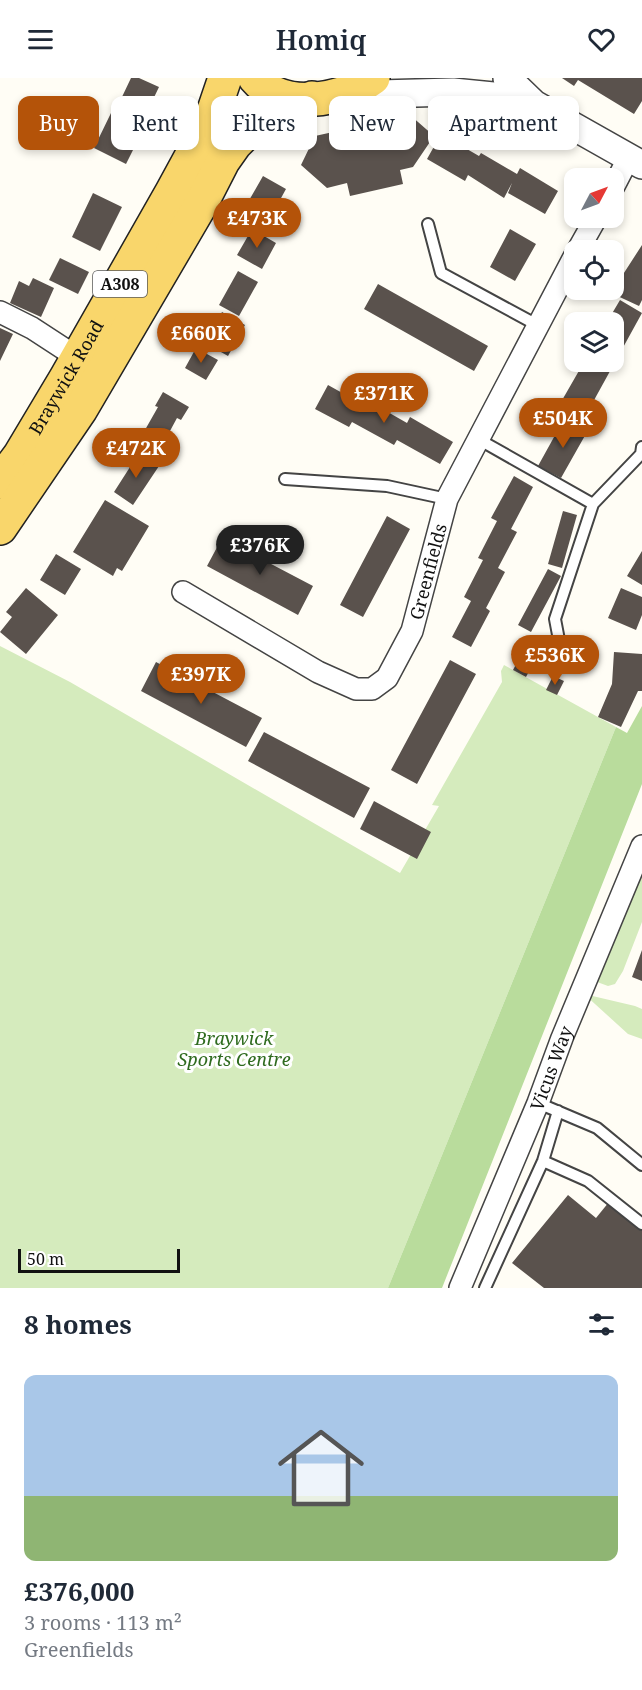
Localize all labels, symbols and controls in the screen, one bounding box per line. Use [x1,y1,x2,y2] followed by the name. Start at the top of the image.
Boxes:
[276,21,366,58] text: Homiq
[24,23,57,56] icon: menu
[585,23,618,56] icon: heart
[18,96,99,150] chip: Buy
[111,96,199,150] chip: Rent
[211,96,317,150] chip: Filters
[329,96,416,150] chip: New
[428,96,579,150] chip: Apartment
[564,168,624,228] north arrow
[564,168,624,372] map controls
[215,198,299,249] pin: £473K
[227,204,287,231] text: £473K
[564,240,624,300] button: locate
[93,271,147,297] road number: A308
[564,312,624,372] button: layers
[159,313,243,364] pin: £660K
[23,316,109,439] street label: Braywick Road
[171,319,231,346] text: £660K
[342,373,426,424] pin: £371K
[354,379,414,406] text: £371K
[521,398,605,449] pin: £504K
[533,404,593,431] text: £504K
[94,428,178,479] pin: £472K
[106,434,166,461] text: £472K
[404,521,452,622] street label: Greenfields
[218,525,302,576] pin: £376K
[230,531,290,558] text: £376K
[513,635,597,686] pin: £536K
[525,641,585,668] text: £536K
[159,654,243,705] pin: £397K
[171,660,231,687] text: £397K
[524,1021,578,1114] street label: Vicus Way
[177,1026,291,1071] park label: Braywick Sports Centre
[18,1246,180,1274] scale bar
[27,1248,64,1270] text: 50 m
[24,1306,132,1342] text: 8 homes
[585,1308,618,1341] icon: filters
[267,1414,375,1522] icon: home
[24,1573,134,1609] text: £376,000
[24,1609,182,1636] text: 3 rooms · 113 m²
[24,1636,133,1663] text: Greenfields

